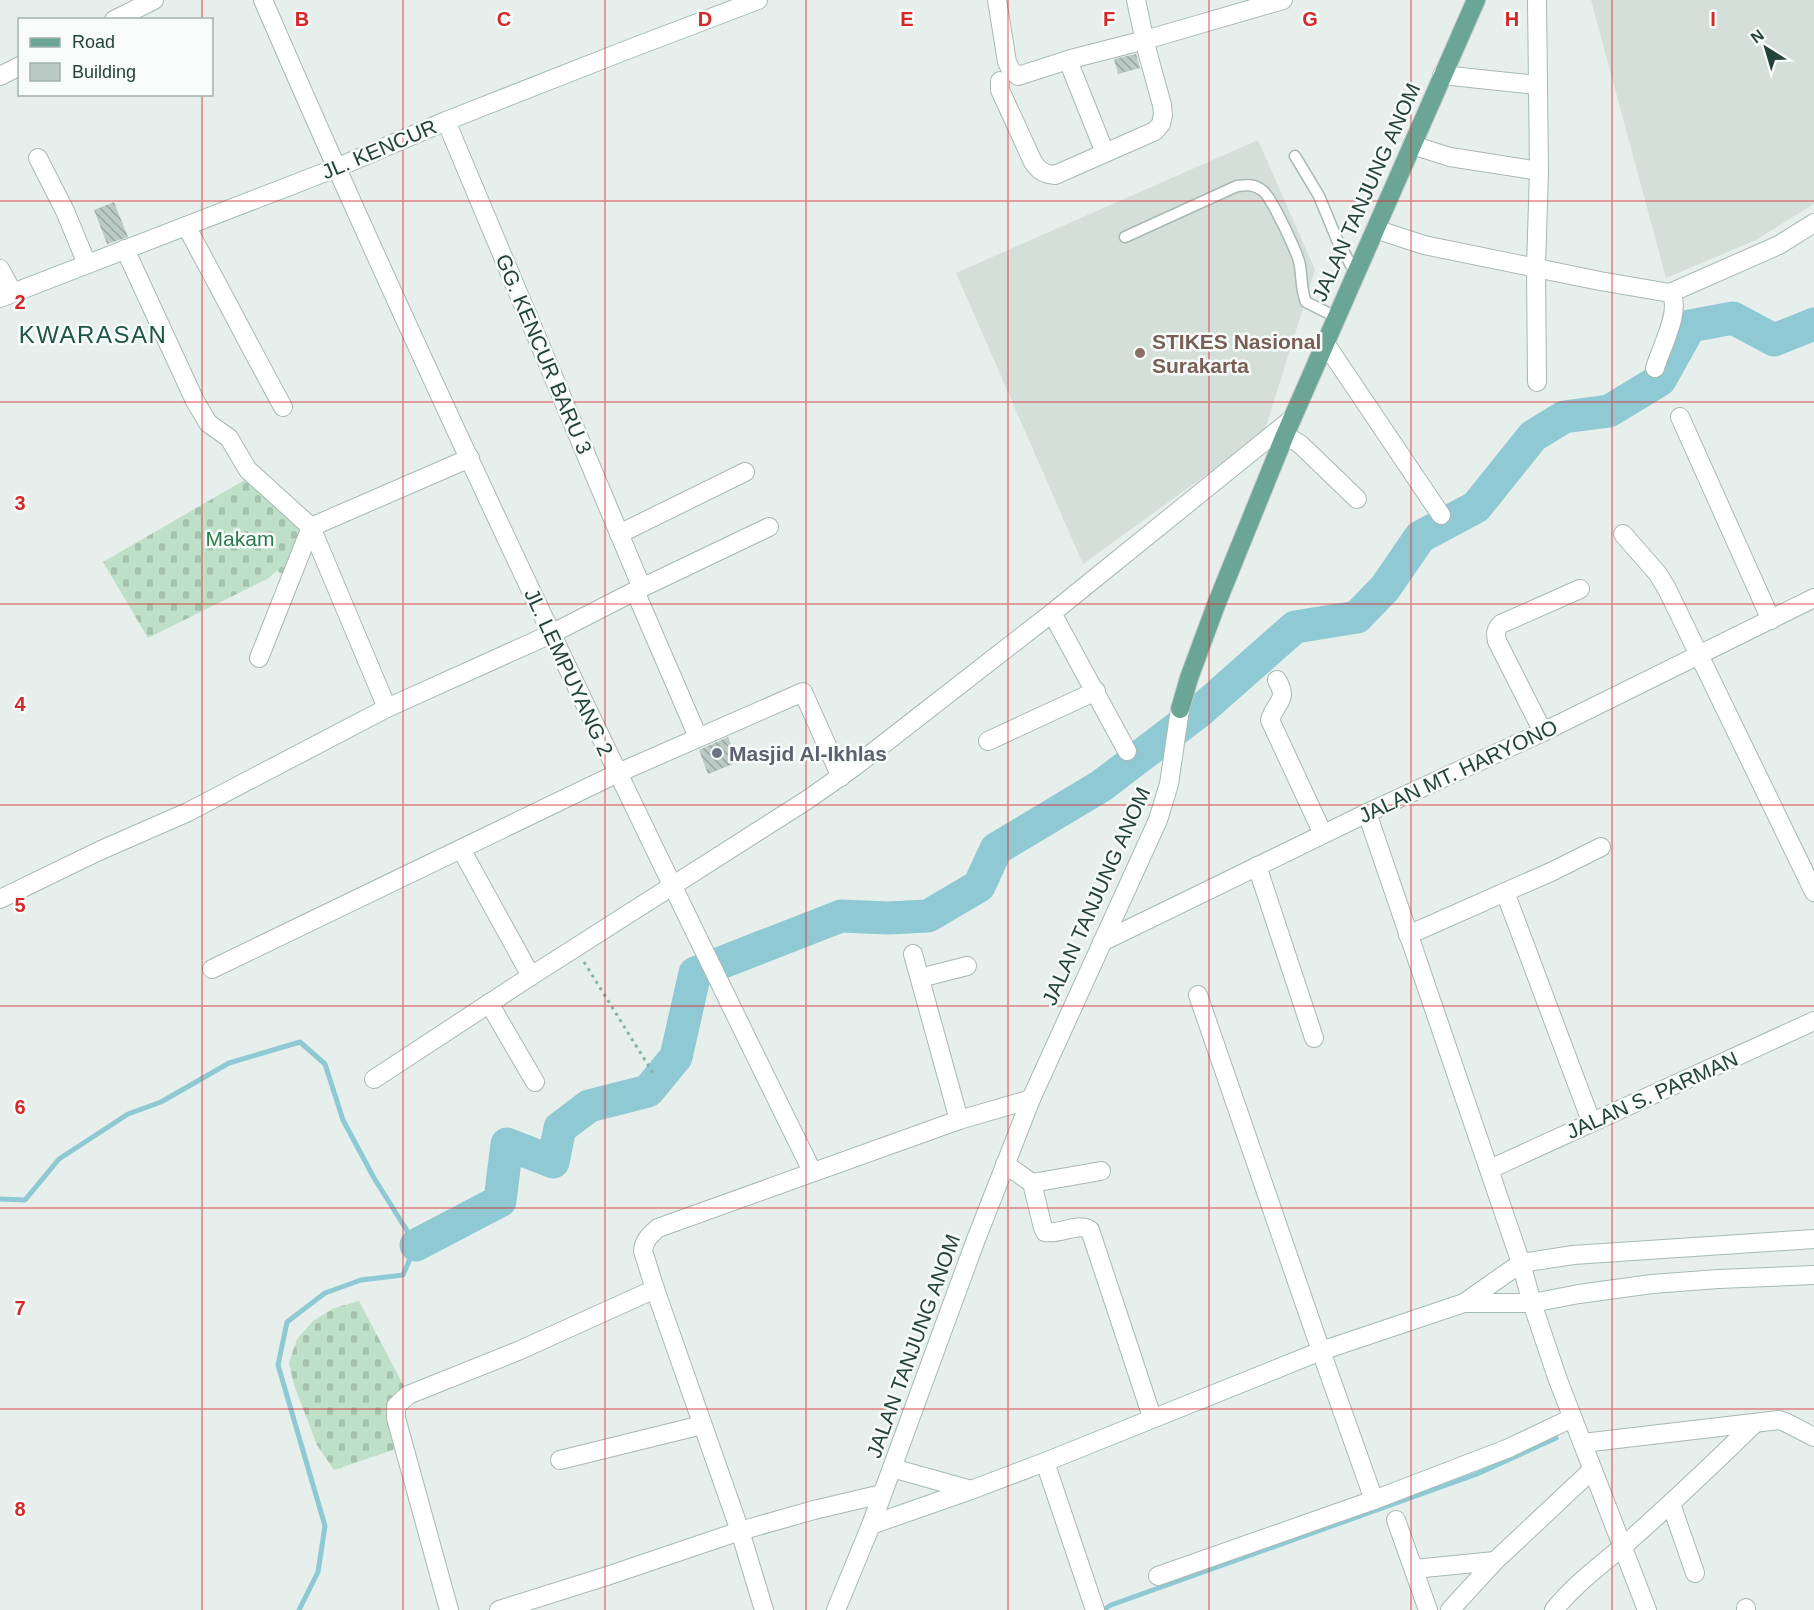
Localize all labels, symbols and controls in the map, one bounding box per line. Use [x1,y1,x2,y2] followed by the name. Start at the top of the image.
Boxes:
[295,8,309,30] text: B
[497,8,511,30] text: C
[698,8,712,30] text: D
[900,8,914,30] text: E
[1103,8,1115,30] text: F
[1302,8,1318,30] text: G
[1505,8,1519,30] text: H
[1710,8,1716,30] text: I
[18,18,213,96] legend
[1736,18,1796,78] north arrow
[1748,26,1767,47] text: N
[72,32,115,52] text: Road
[72,62,136,82] text: Building
[1307,79,1425,305] street label: JALAN TANJUNG ANOM
[318,114,440,184] street label: JL. KENCUR
[491,251,597,457] street label: GG. KENCUR BARU 3
[14,291,26,313] text: 2
[19,321,167,348] district label: KWARASAN
[1152,330,1321,377] place label: STIKES Nasional Surakarta
[1133,346,1147,360] marker: STIKES Nasional Surakarta
[14,492,26,514] text: 3
[206,527,274,550] park label: Makam
[520,585,618,759] street label: JL. LEMPUYANG 2
[14,693,26,715] text: 4
[1355,715,1561,827] street label: JALAN MT. HARYONO
[729,742,887,765] place label: Masjid Al-Ikhlas
[710,746,724,760] marker: Masjid Al-Ikhlas
[1037,783,1155,1009] street label: JALAN TANJUNG ANOM
[14,894,26,916] text: 5
[1563,1047,1741,1143] street label: JALAN S. PARMAN
[14,1096,26,1118] text: 6
[862,1231,964,1461] street label: JALAN TANJUNG ANOM
[14,1297,26,1319] text: 7
[14,1498,26,1520] text: 8

